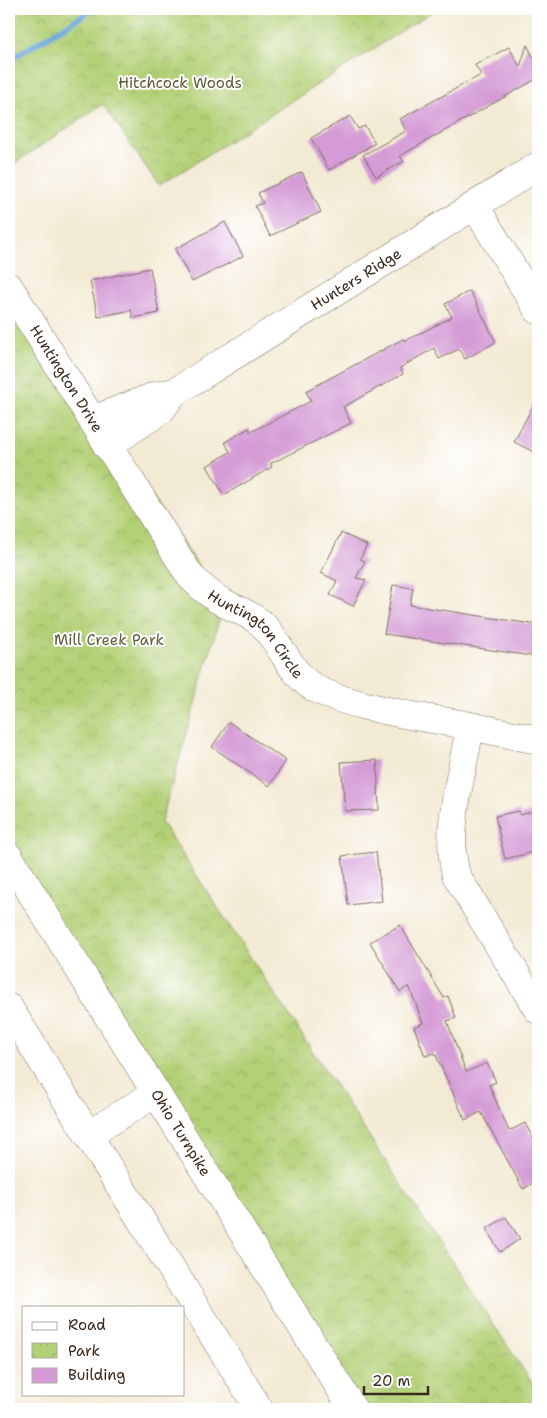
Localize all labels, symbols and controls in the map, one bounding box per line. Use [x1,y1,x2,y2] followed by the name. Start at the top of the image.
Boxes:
[118,73,242,93] park label: Hitchcock Woods
[307,244,405,315] street label: Hunters Ridge
[25,321,108,436] street label: Huntington Drive
[203,585,308,683] street label: Huntington Circle
[54,630,164,650] park label: Mill Creek Park
[146,1085,216,1180] street label: Ohio Turnpike
[22,1306,185,1396] legend
[68,1315,106,1335] text: Road
[68,1341,100,1361] text: Park
[364,1363,428,1395] scale bar
[68,1365,125,1385] text: Building
[372,1371,411,1391] text: 20 m

